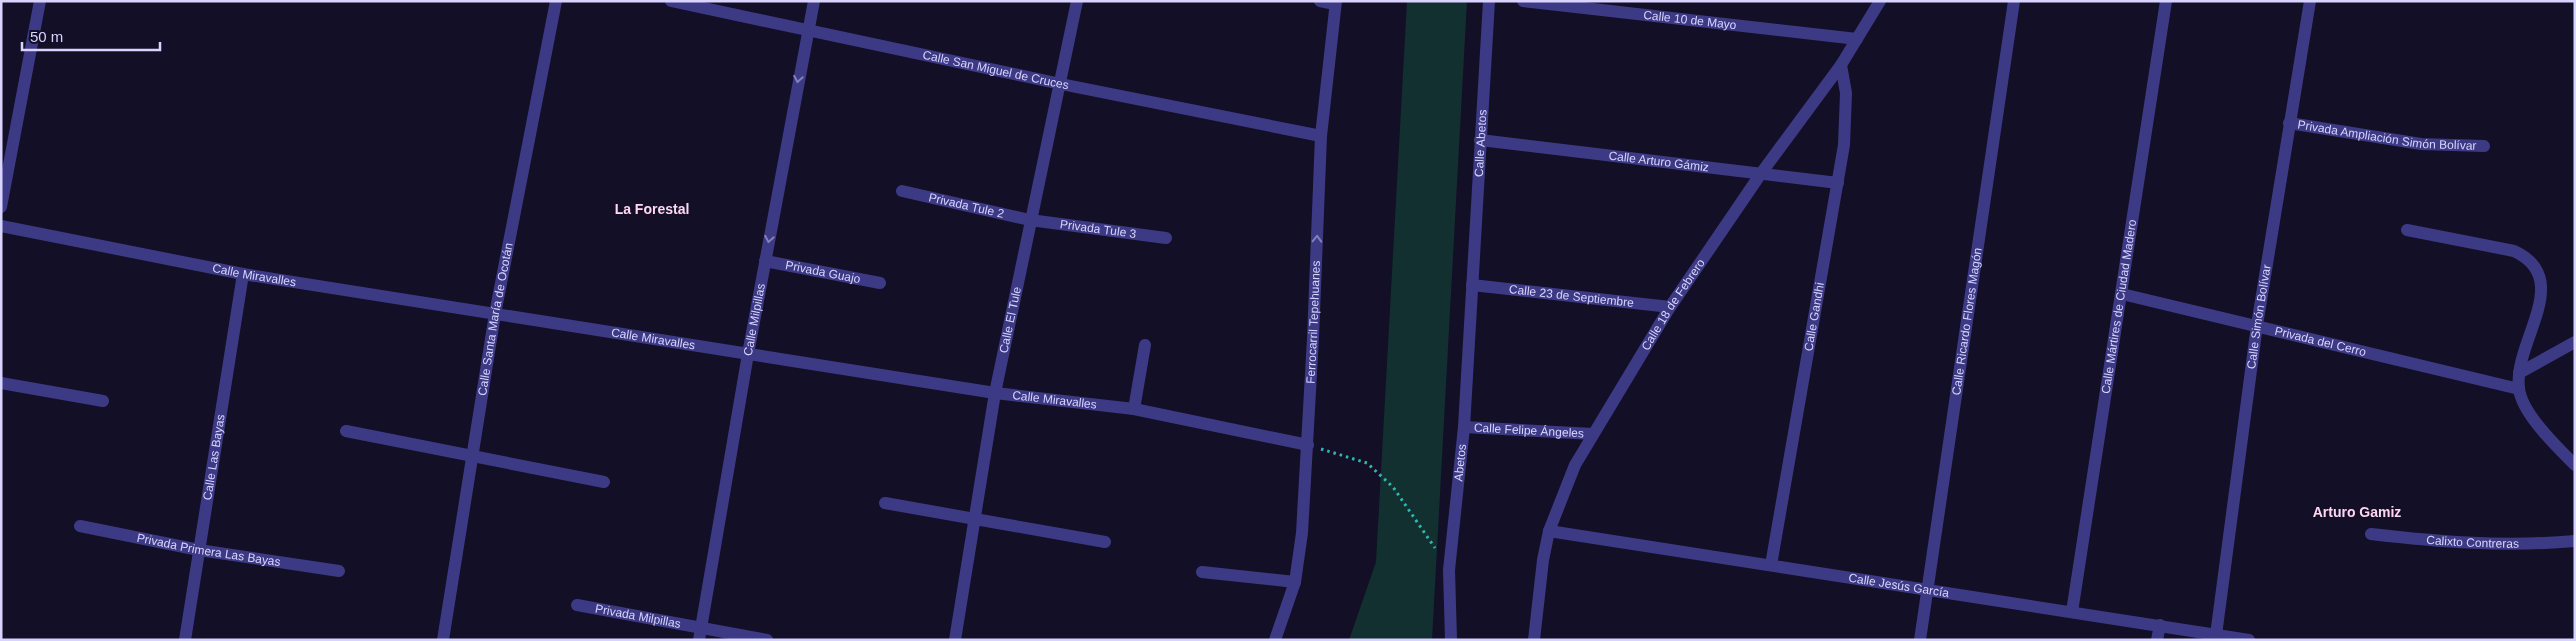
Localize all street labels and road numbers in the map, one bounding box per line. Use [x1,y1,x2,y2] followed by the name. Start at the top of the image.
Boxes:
[1643,8,1737,32] street label: Calle 10 de Mayo
[921,48,1070,92] street label: Calle San Miguel de Cruces
[1472,109,1490,177] street label: Calle Abetos
[2297,117,2477,153] street label: Privada Ampliación Simón Bolívar
[1608,149,1710,174] street label: Calle Arturo Gámiz
[927,190,1006,221] street label: Privada Tule 2
[1059,217,1137,241] street label: Privada Tule 3
[2099,218,2139,395] street label: Calle Mártires de Ciudad Madero
[475,242,516,397] street label: Calle Santa María de Ocotán
[1949,247,1985,396] street label: Calle Ricardo Flores Magón
[1638,256,1708,353] street label: Calle 18 de Febrero
[784,258,862,286] street label: Privada Guajo
[1303,260,1323,384] street label: Ferrocarril Tepehuanes
[211,261,297,289] street label: Calle Miravalles
[2244,264,2274,370] street label: Calle Simón Bolívar
[1801,281,1827,352] street label: Calle Gandhi
[741,282,768,357] street label: Calle Milpillas
[1508,282,1635,310] street label: Calle 23 de Septiembre
[997,285,1024,354] street label: Calle El Tule
[2273,324,2368,359] street label: Privada del Cerro
[610,325,696,352] street label: Calle Miravalles
[1012,388,1097,412] street label: Calle Miravalles
[200,413,228,501] street label: Calle Las Bayas
[1473,421,1584,440] street label: Calle Felipe Ángeles
[1451,443,1469,482] street label: Abetos
[136,531,282,569] street label: Privada Primera Las Bayas
[2426,533,2519,551] street label: Calixto Contreras
[1848,571,1950,600] street label: Calle Jesús García
[594,601,682,631] street label: Privada Milpillas

